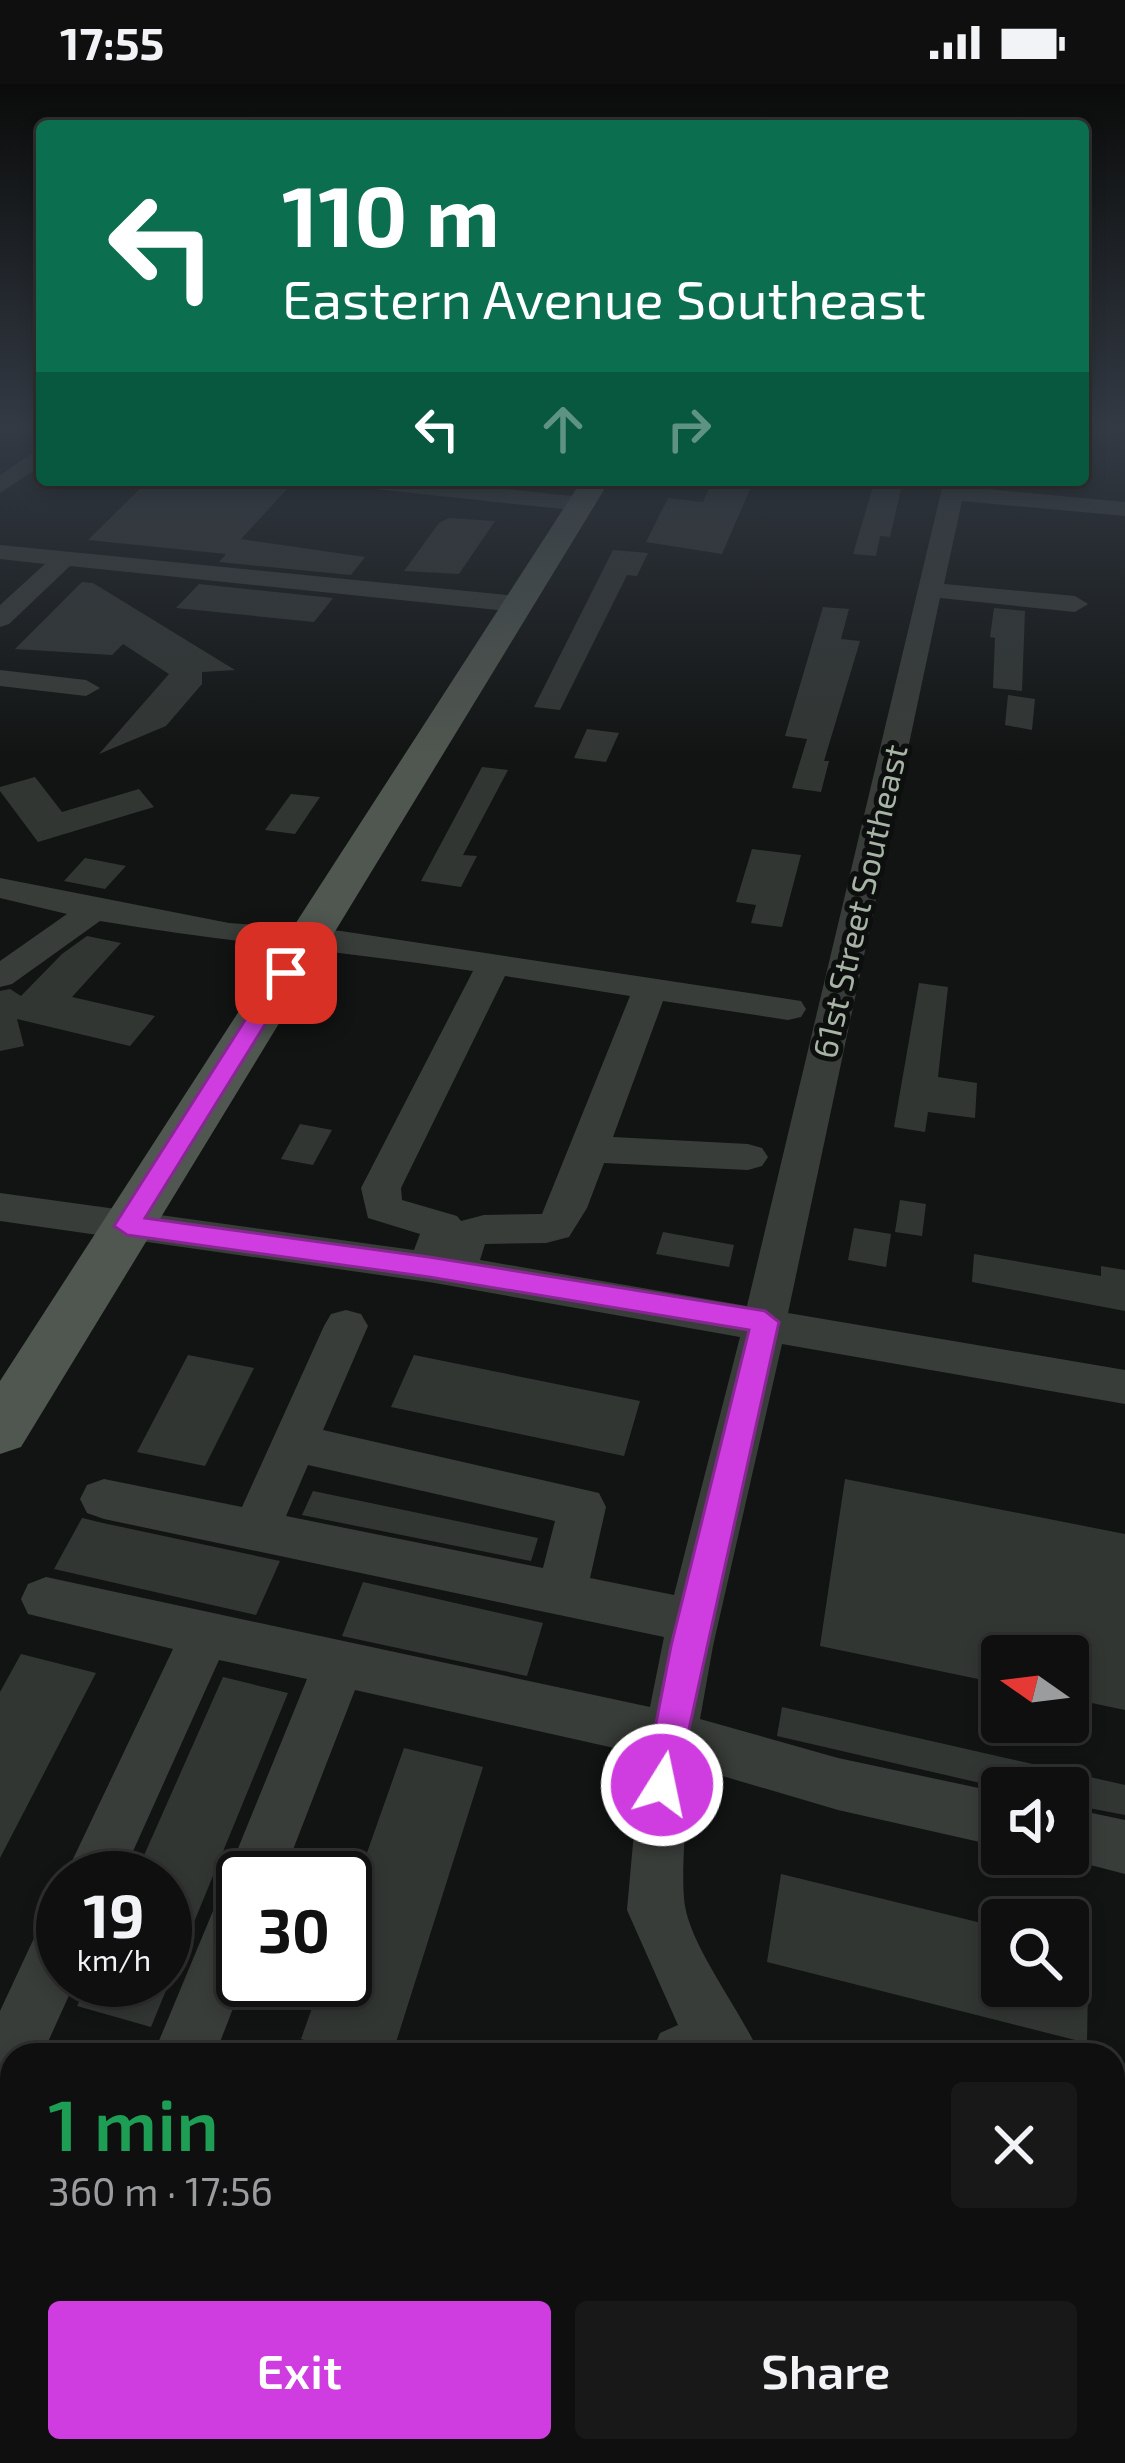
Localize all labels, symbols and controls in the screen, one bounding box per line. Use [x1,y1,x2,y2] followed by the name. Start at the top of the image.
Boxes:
[60,15,164,69] text: 17:55
[282,163,500,264] text: 110 m
[84,168,240,324] icon: left
[282,265,926,330] text: Eastern Avenue Southeast
[404,396,470,462] icon: left
[530,396,596,462] icon: ahead
[656,396,722,462] icon: right
[803,740,915,1062] street label: 61st Street Southeast
[235,922,337,1024] pin
[253,940,319,1006] icon: arrive
[981,1635,1089,1743] north arrow
[981,1635,1089,2007] map controls
[599,1722,725,1848] position arrow
[981,1767,1089,1875] button: sound
[216,1851,372,2007] speed limit sign: 30
[83,1878,145,1950] text: 19
[981,1899,1089,2007] button: search
[77,1941,151,1977] text: km/h
[48,2079,219,2165] text: 1 min
[951,2082,1077,2208] button: close
[48,2167,273,2214] text: 360 m · 17:56
[48,2301,551,2439] button: Exit
[575,2301,1077,2439] button: Share

